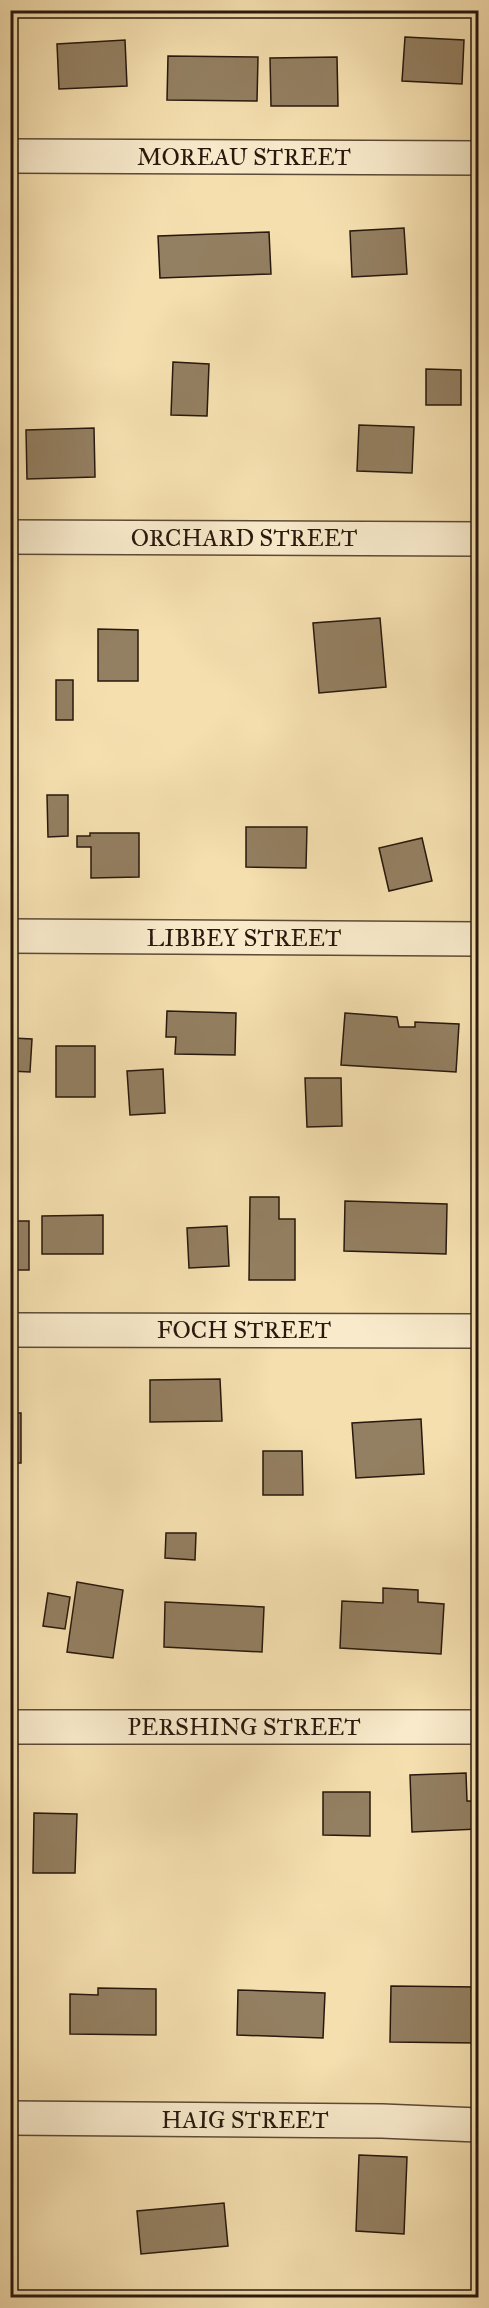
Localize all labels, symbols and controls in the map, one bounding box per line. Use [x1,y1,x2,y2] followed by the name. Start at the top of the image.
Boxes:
[137,142,351,172] street label: MOREAU STREET
[131,523,357,553] street label: ORCHARD STREET
[147,923,341,953] street label: LIBBEY STREET
[157,1315,331,1345] street label: FOCH STREET
[127,1712,361,1742] street label: PERSHING STREET
[161,2105,329,2135] street label: HAIG STREET

